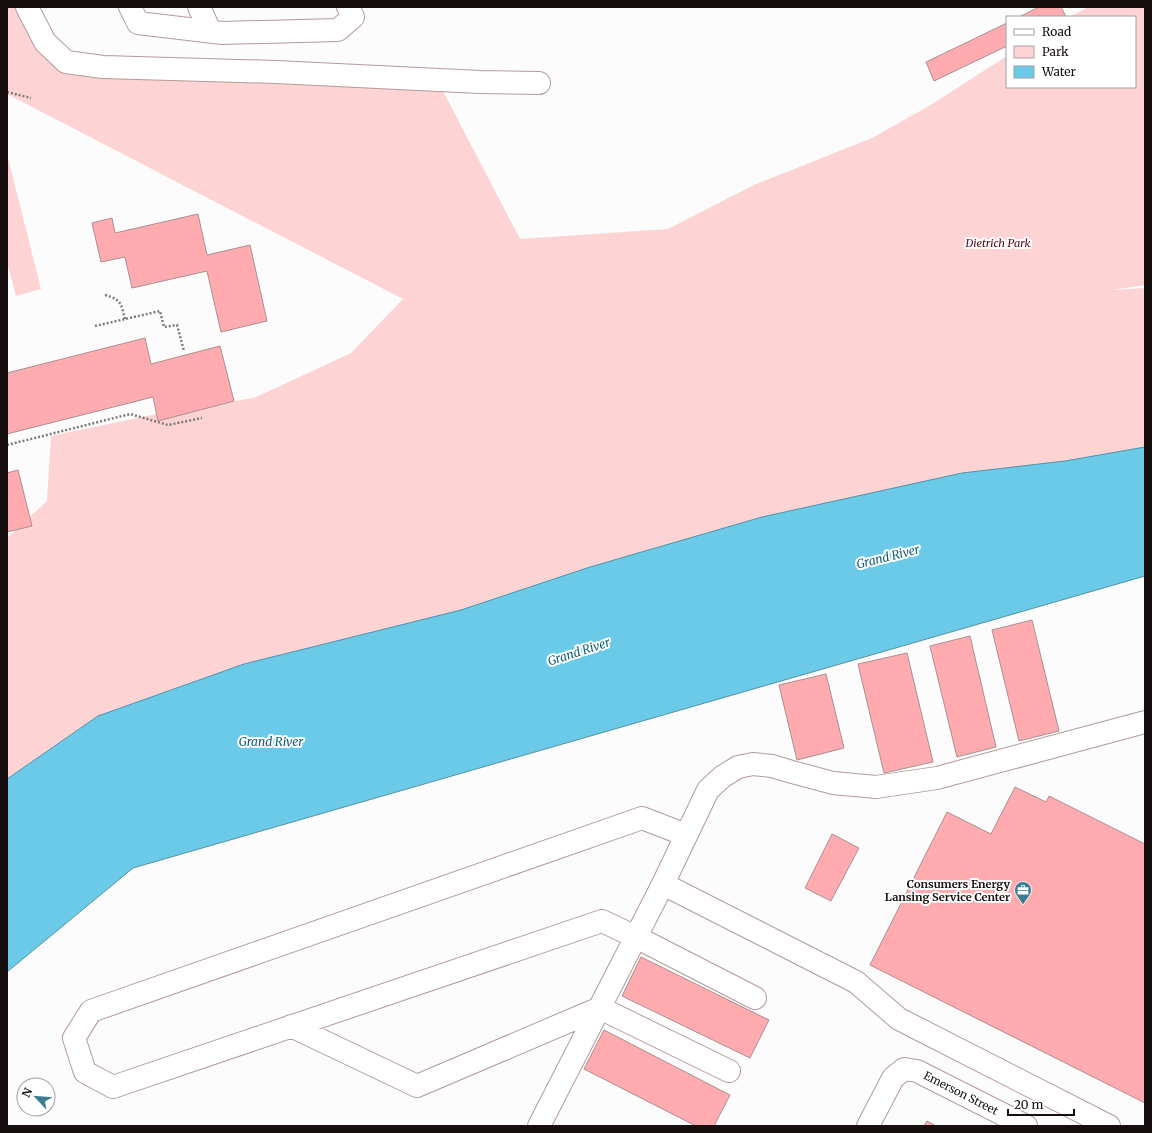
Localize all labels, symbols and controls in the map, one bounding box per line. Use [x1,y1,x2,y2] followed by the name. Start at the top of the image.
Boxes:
[1006,16,1136,88] legend
[1042,24,1071,39] text: Road
[1042,44,1069,59] text: Park
[1041,64,1077,79] text: Water
[965,236,1030,250] park label: Dietrich Park
[855,541,922,572] water label: Grand River
[546,634,613,669] water label: Grand River
[239,734,304,749] water label: Grand River
[885,877,1010,904] place label: Consumers Energy Lansing Service Center
[1013,880,1033,905] office icon: Consumers Energy Lansing Service Center
[921,1068,1001,1118] street label: Emerson Street
[16,1077,56,1117] north arrow
[19,1085,35,1100] text: N
[1008,1091,1074,1117] scale bar
[1014,1097,1043,1112] text: 20 m

